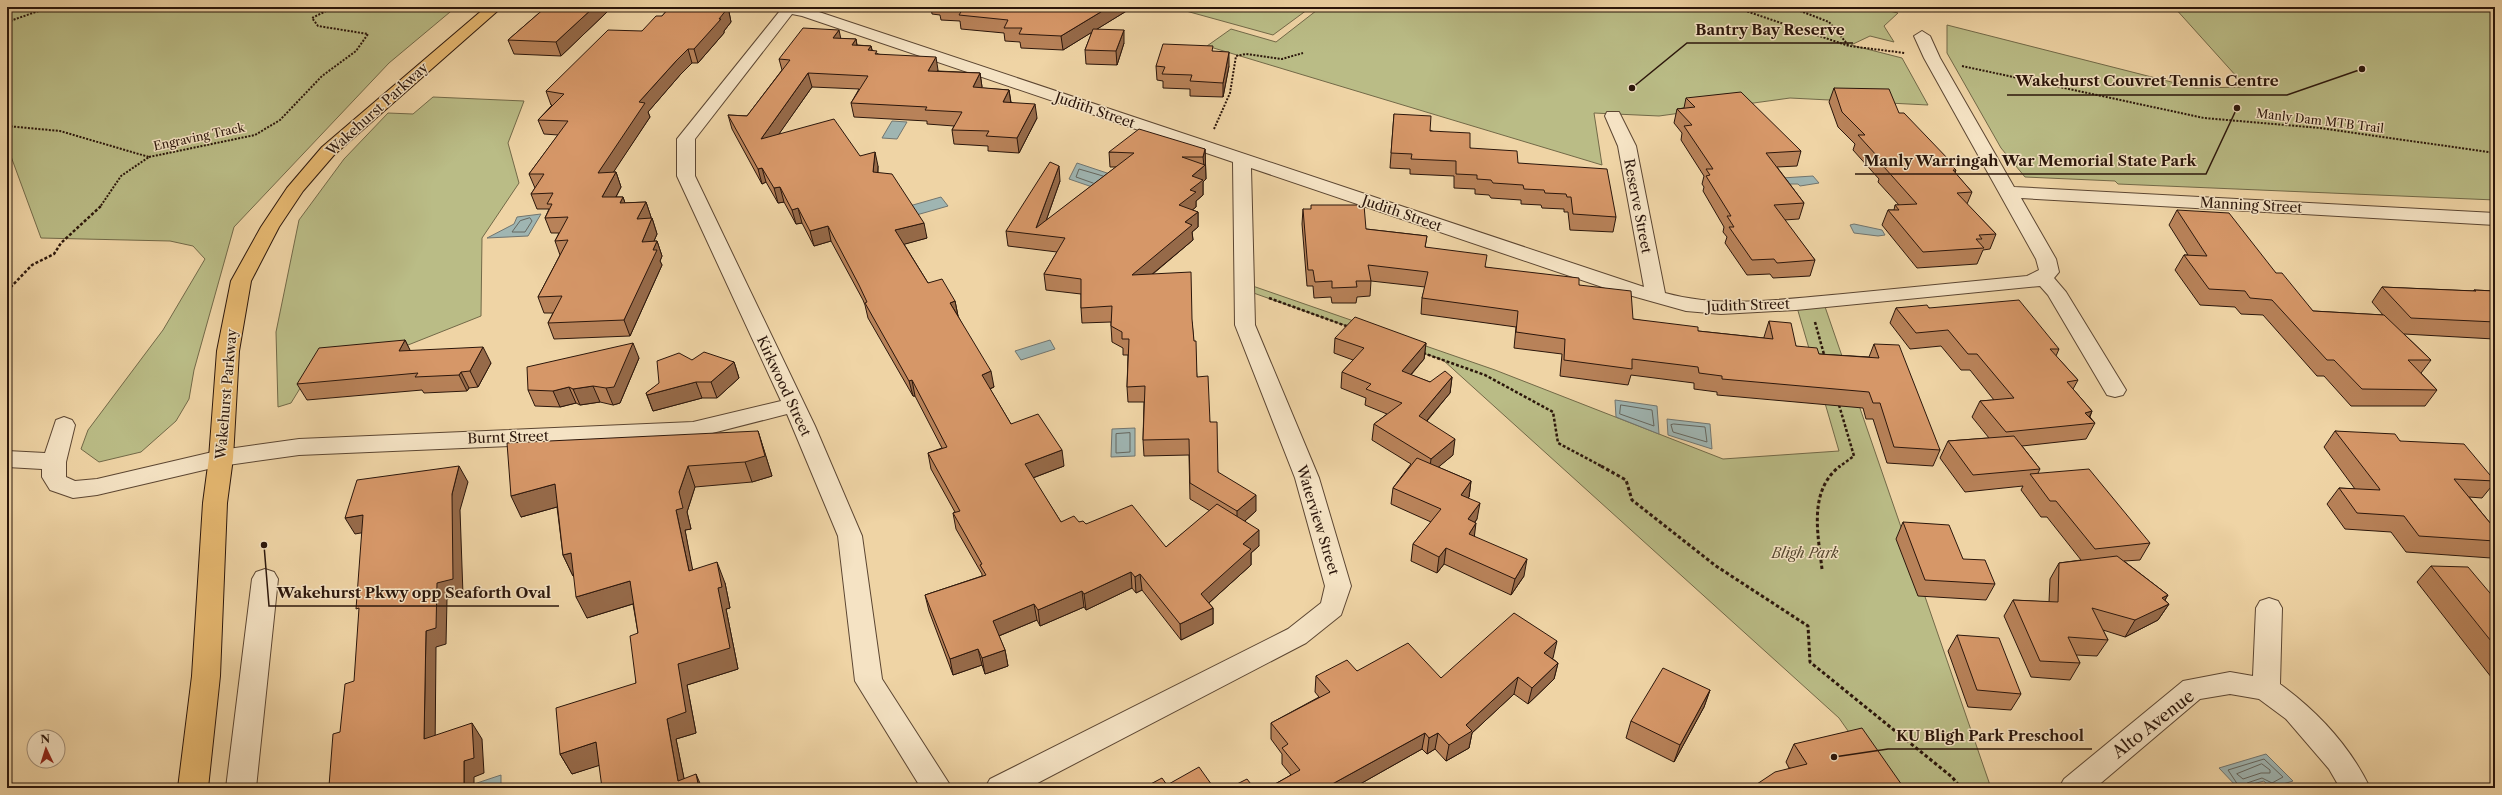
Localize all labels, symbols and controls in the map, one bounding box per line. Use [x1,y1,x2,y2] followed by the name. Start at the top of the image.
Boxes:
[1687,16,1853,43] callout: Bantry Bay Reserve
[1695,20,1845,39] text: Bantry Bay Reserve
[322,58,432,160] street label: Wakehurst Parkway
[2007,68,2287,95] callout: Wakehurst Couvret Tennis Centre
[2014,71,2279,90] text: Wakehurst Couvret Tennis Centre
[1051,87,1137,132] street label: Judith Street
[2255,105,2385,136] street label: Manly Dam MTB Trail
[152,119,247,153] street label: Engraving Track
[1855,147,2206,174] callout: Manly Warringah War Memorial State Park
[1864,151,2198,170] text: Manly Warringah War Memorial State Park
[1620,157,1656,255] street label: Reserve Street
[1358,190,1444,235] street label: Judith Street
[2199,193,2303,217] street label: Manning Street
[1704,295,1790,316] street label: Judith Street
[211,328,241,461] street label: Wakehurst Parkway
[753,333,815,439] street label: Kirkwood Street
[467,427,549,447] street label: Burnt Street
[1292,462,1343,577] street label: Waterview Street
[1770,544,1839,562] park label: Bligh Park
[269,579,559,606] callout: Wakehurst Pkwy opp Seaforth Oval
[276,583,551,602] text: Wakehurst Pkwy opp Seaforth Oval
[2107,686,2198,763] street label: Alto Avenue
[1888,722,2092,749] callout: KU Bligh Park Preschool
[1896,726,2084,745] text: KU Bligh Park Preschool
[26,729,66,769] north arrow
[40,732,51,746] text: N

